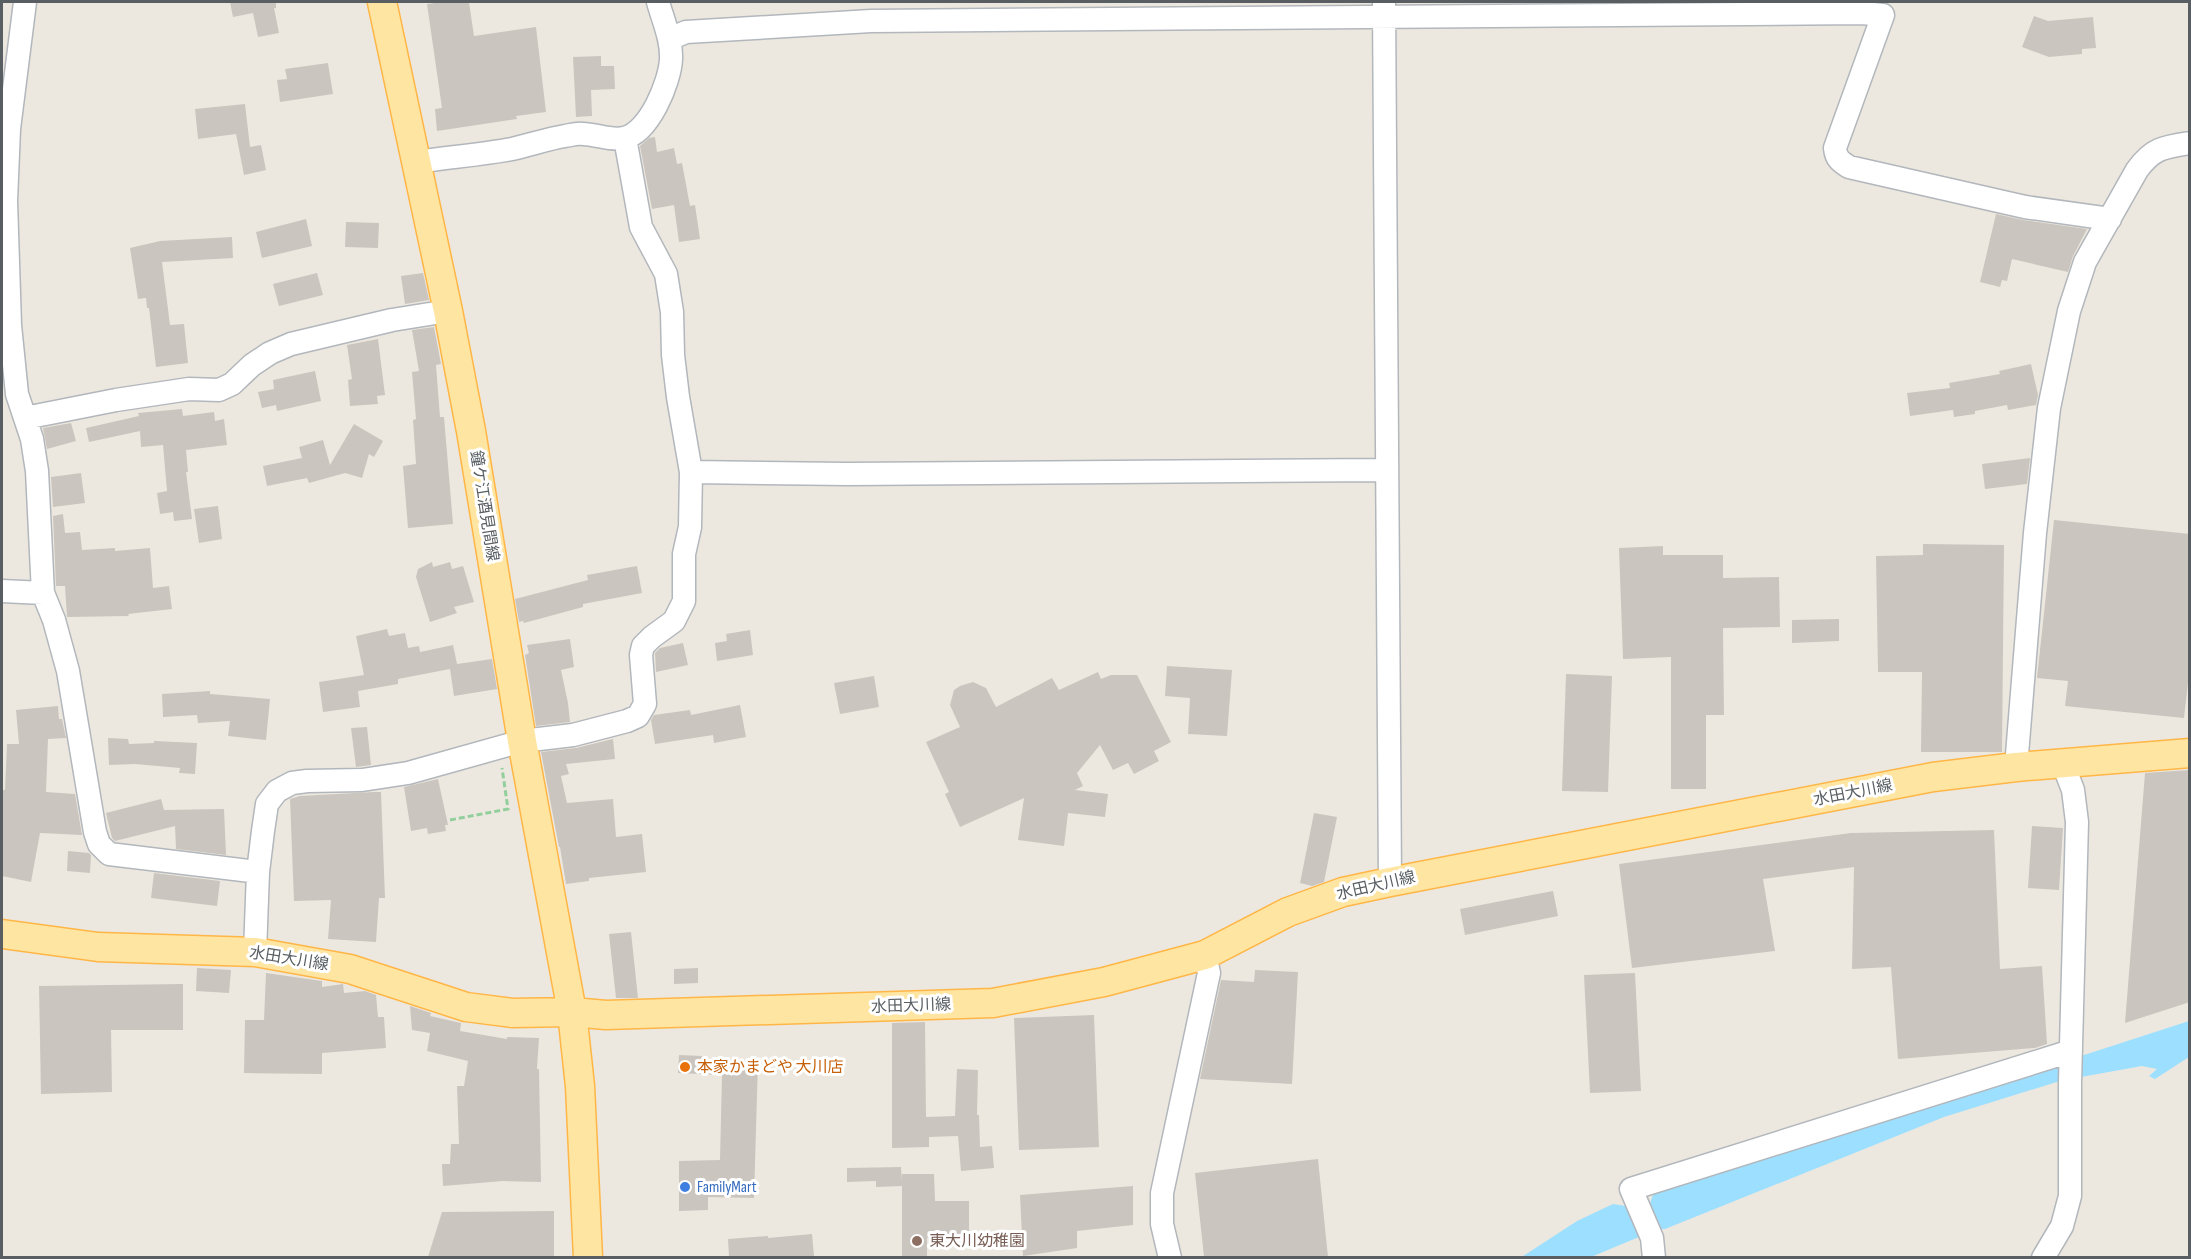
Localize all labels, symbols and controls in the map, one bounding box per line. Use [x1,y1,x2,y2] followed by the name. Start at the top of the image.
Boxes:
[466,449,502,563] street label: 鐘ケ江酒見間線
[1812,776,1894,810] street label: 水田大川線
[1335,868,1417,904] street label: 水田大川線
[248,943,330,975] street label: 水田大川線
[871,995,951,1017] street label: 水田大川線
[697,1058,844,1077] place label: 本家かまどや 大川店
[678,1060,692,1074] marker: 本家かまどや 大川店
[697,1178,757,1197] place label: FamilyMart
[678,1180,692,1194] marker: FamilyMart
[929,1232,1025,1251] place label: 東大川幼稚園
[910,1234,924,1248] marker: 東大川幼稚園

